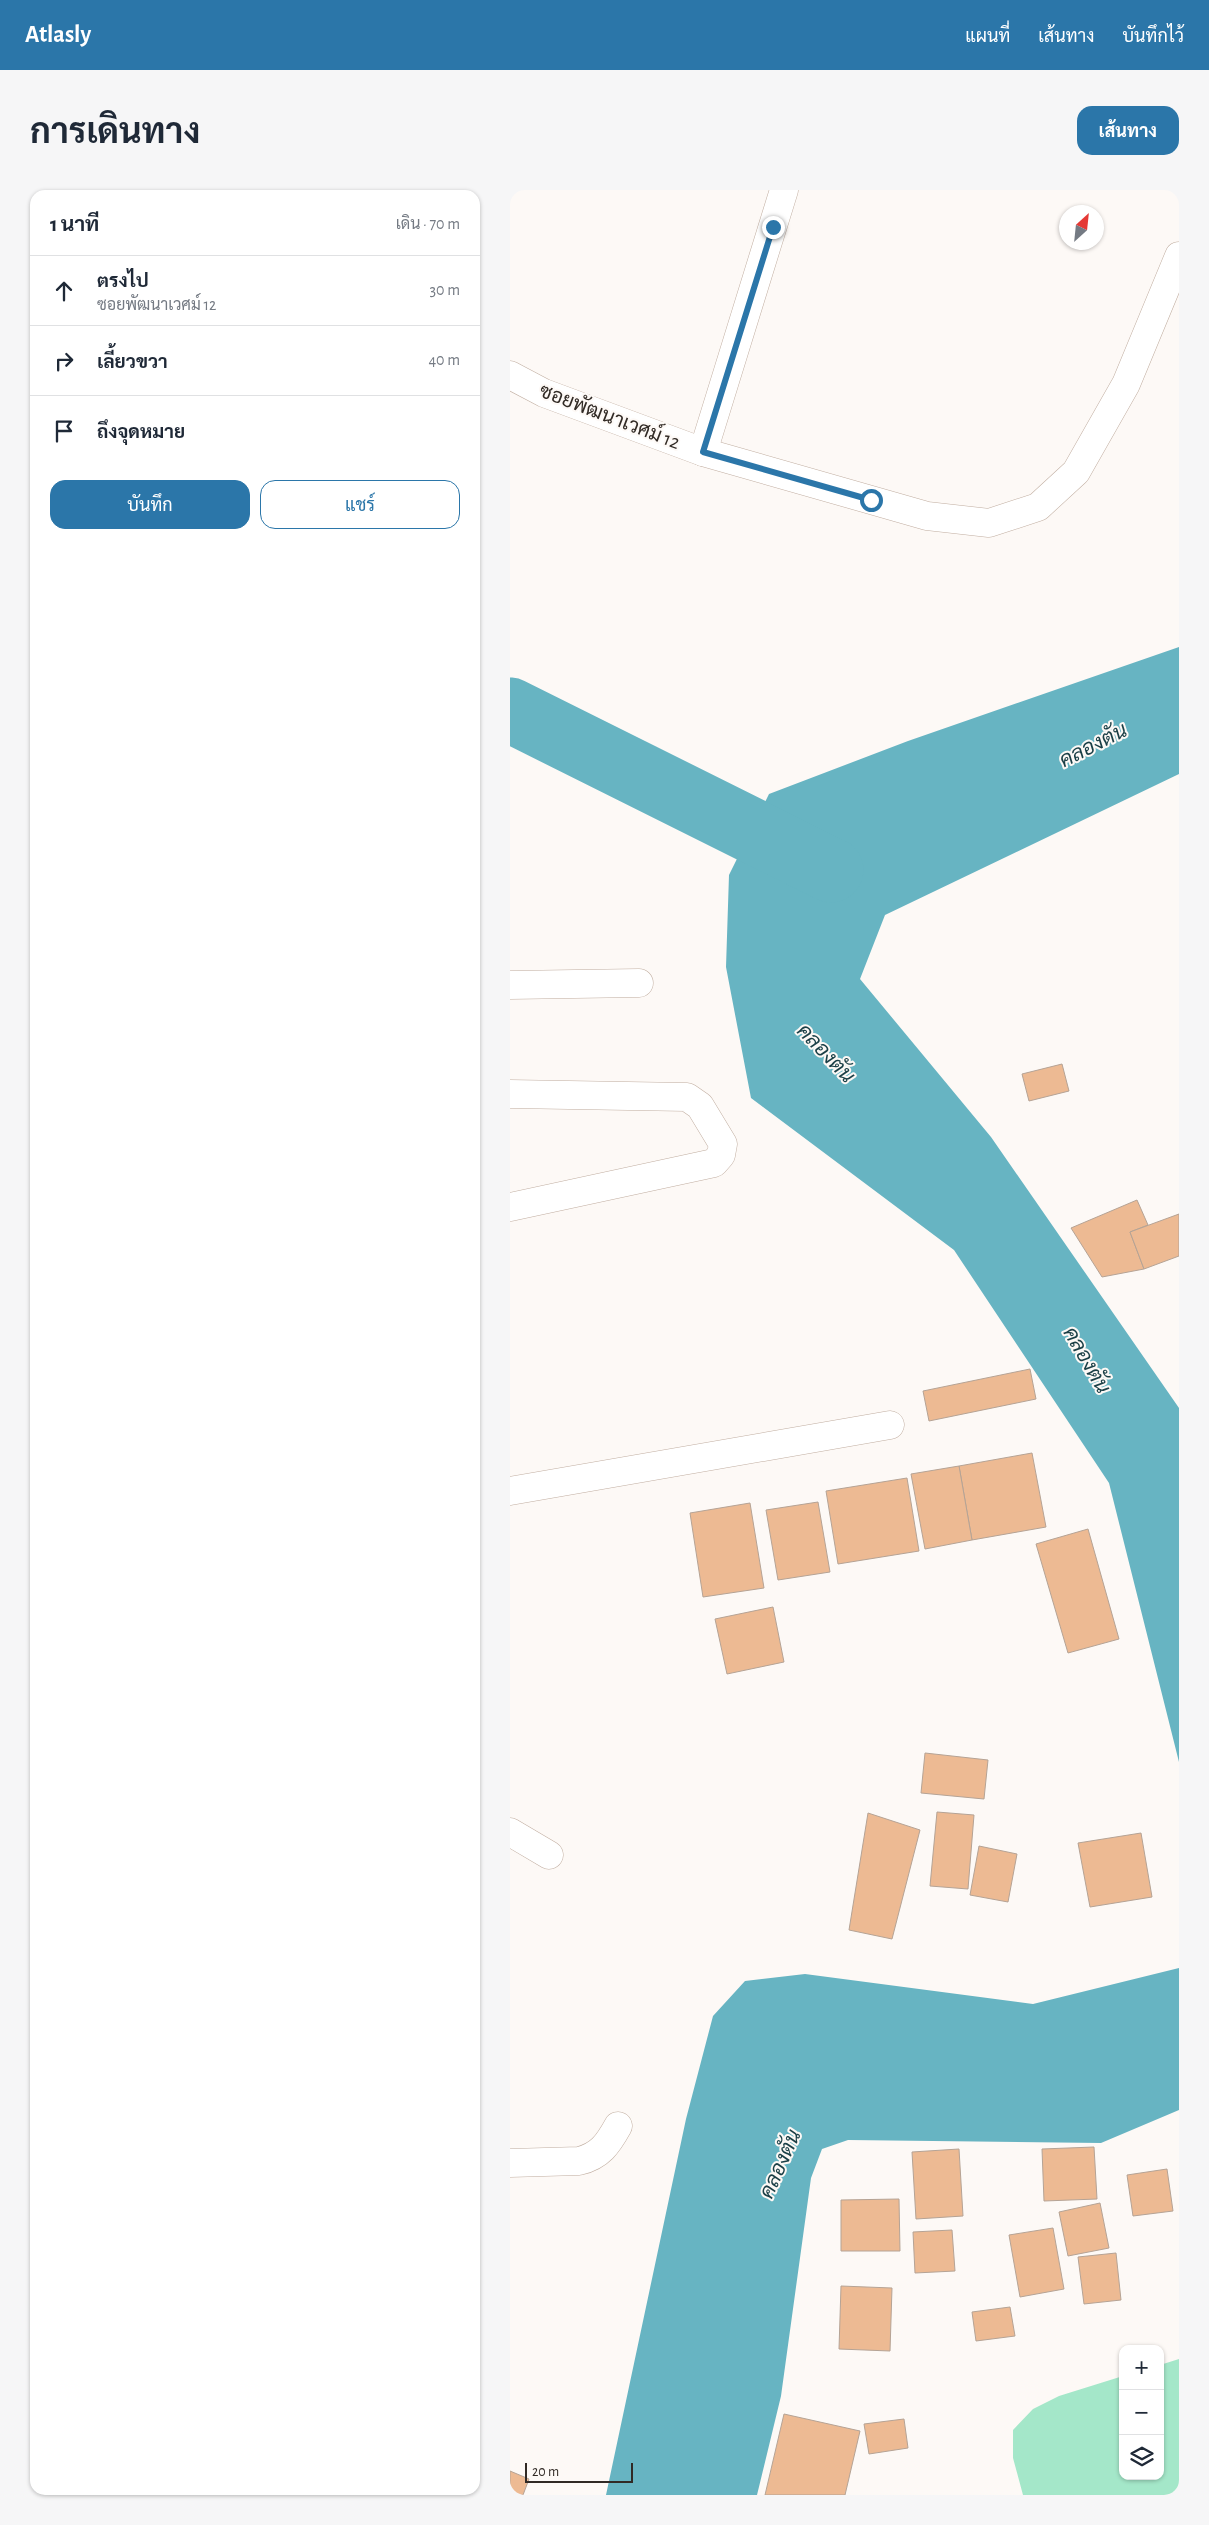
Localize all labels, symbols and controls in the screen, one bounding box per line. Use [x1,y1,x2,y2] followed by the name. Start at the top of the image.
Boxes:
[25,23,91,47] text: Atlasly
[965,28,1010,46] text: แผนที่
[1038,28,1094,46] text: เส้นทาง
[1122,28,1184,46] text: บันทึกไว้
[1077,106,1179,155] button: เส้นทาง
[30,115,200,150] text: การเดินทาง
[1059,205,1104,250] north arrow
[50,214,99,235] text: 1 นาที
[396,216,460,232] text: เดิน · 70 m
[762,216,785,239] route end
[97,272,149,291] text: ตรงไป
[50,277,78,305] icon: ahead
[430,282,460,298] text: 30 m
[97,297,216,313] text: ซอยพัฒนาเวศม์ 12
[50,347,78,375] icon: right
[428,352,460,368] text: 40 m
[97,353,168,372] text: เลี้ยวขวา
[537,376,685,453] street label: ซอยพัฒนาเวศม์ 12
[50,417,78,445] icon: arrive
[97,423,185,442] text: ถึงจุดหมาย
[50,480,250,529] button: บันทึก
[260,480,460,529] button: แชร์
[860,489,883,512] route start
[1055,717,1131,771] water label: คลองตัน
[793,1018,860,1087] water label: คลองตัน
[1059,1322,1116,1398] water label: คลองตัน
[754,2125,805,2202] water label: คลองตัน
[1119,2345,1164,2480] map controls
[1119,2345,1164,2390] button: +
[1119,2390,1164,2435] button: −
[1119,2435,1164,2480] button: layers
[525,2460,632,2483] scale bar
[532,2465,559,2479] text: 20 m

